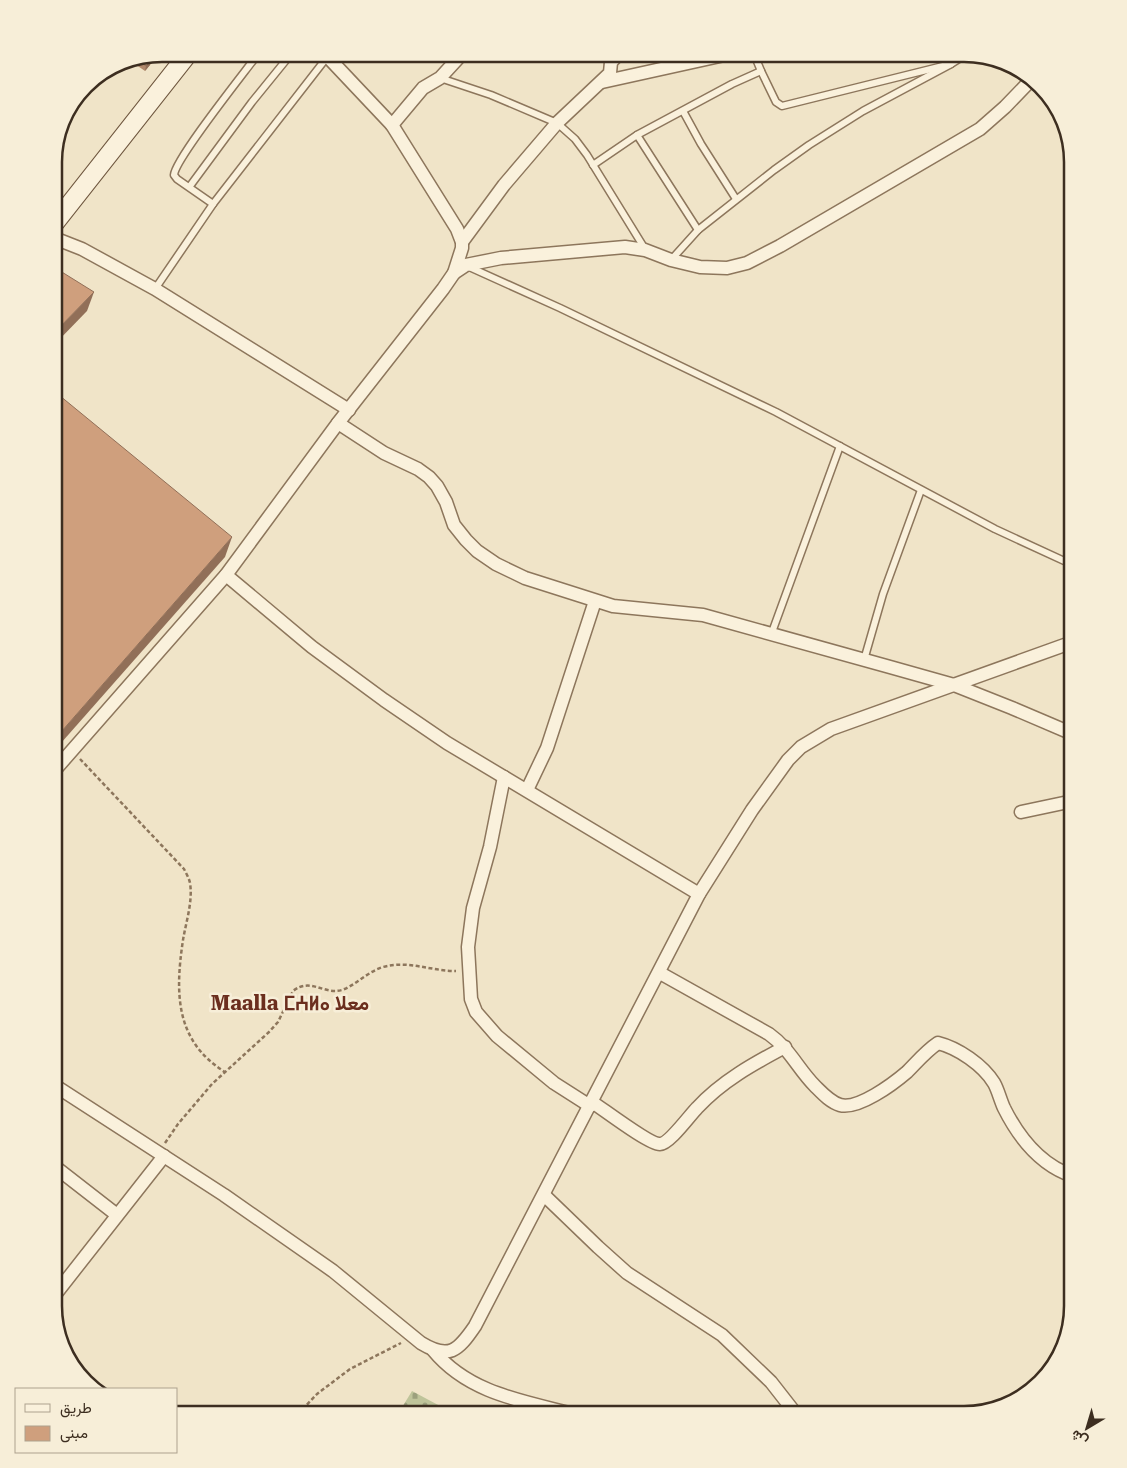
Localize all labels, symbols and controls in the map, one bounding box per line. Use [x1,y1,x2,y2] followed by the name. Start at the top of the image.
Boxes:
[211,991,369,1015] district label: Maalla ⵎⵄⵍⴰ معلا
[15,1388,178,1453] legend
[60,1399,92,1418] text: طريق
[1062,1403,1112,1453] north arrow
[60,1424,88,1443] text: مبنى
[1067,1426,1091,1450] text: ش

